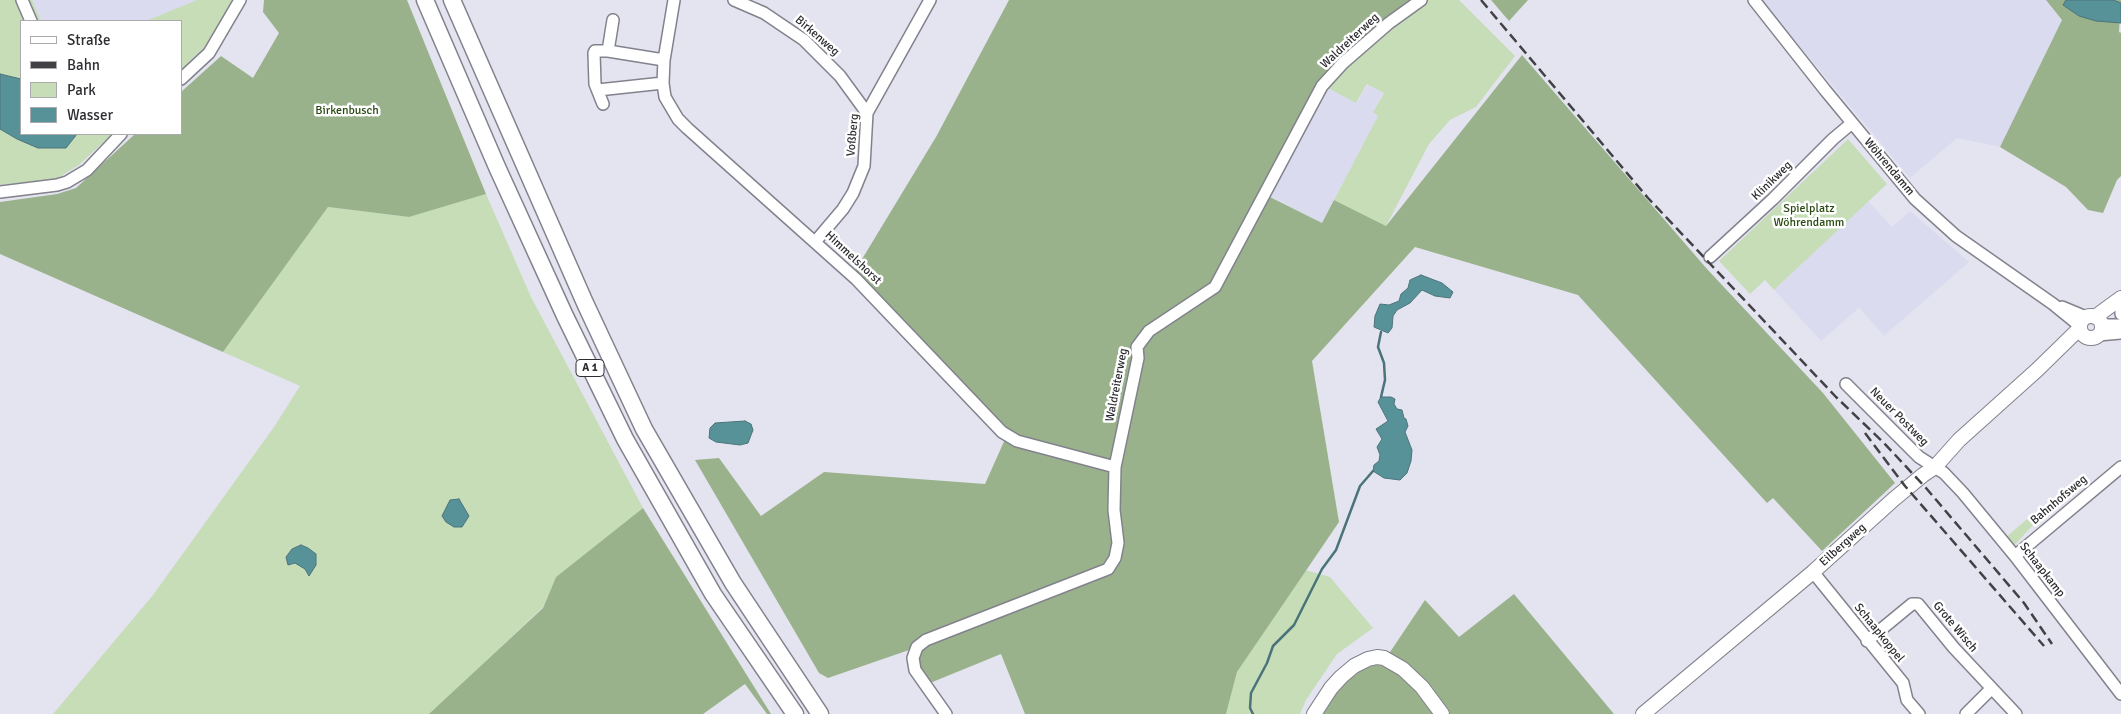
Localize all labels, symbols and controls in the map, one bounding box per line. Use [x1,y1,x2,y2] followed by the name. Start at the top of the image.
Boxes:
[1318,10,1382,72] street label: Waldreiterweg
[792,13,842,59] street label: Birkenweg
[20,20,182,135] legend
[67,31,111,49] text: Straße
[67,56,100,74] text: Bahn
[67,81,96,99] text: Park
[315,104,379,118] park label: Birkenbusch
[67,106,113,124] text: Wasser
[844,113,862,157] street label: Voßberg
[1861,135,1917,199] street label: Wöhrendamm
[1749,158,1795,204] street label: Klinikweg
[1774,202,1844,230] park label: Spielplatz Wöhrendamm
[822,228,884,288] street label: Himmelshorst
[1103,347,1131,423] street label: Waldreiterweg
[576,359,604,376] road number: A 1
[1867,385,1931,449] street label: Neuer Postweg
[2028,472,2090,528] street label: Bahnhofsweg
[1817,520,1869,570] street label: Eilbergweg
[2016,540,2068,600] street label: Schaapkamp
[1930,599,1980,655] street label: Grote Wisch
[1851,601,1907,665] street label: Schaapkoppel

